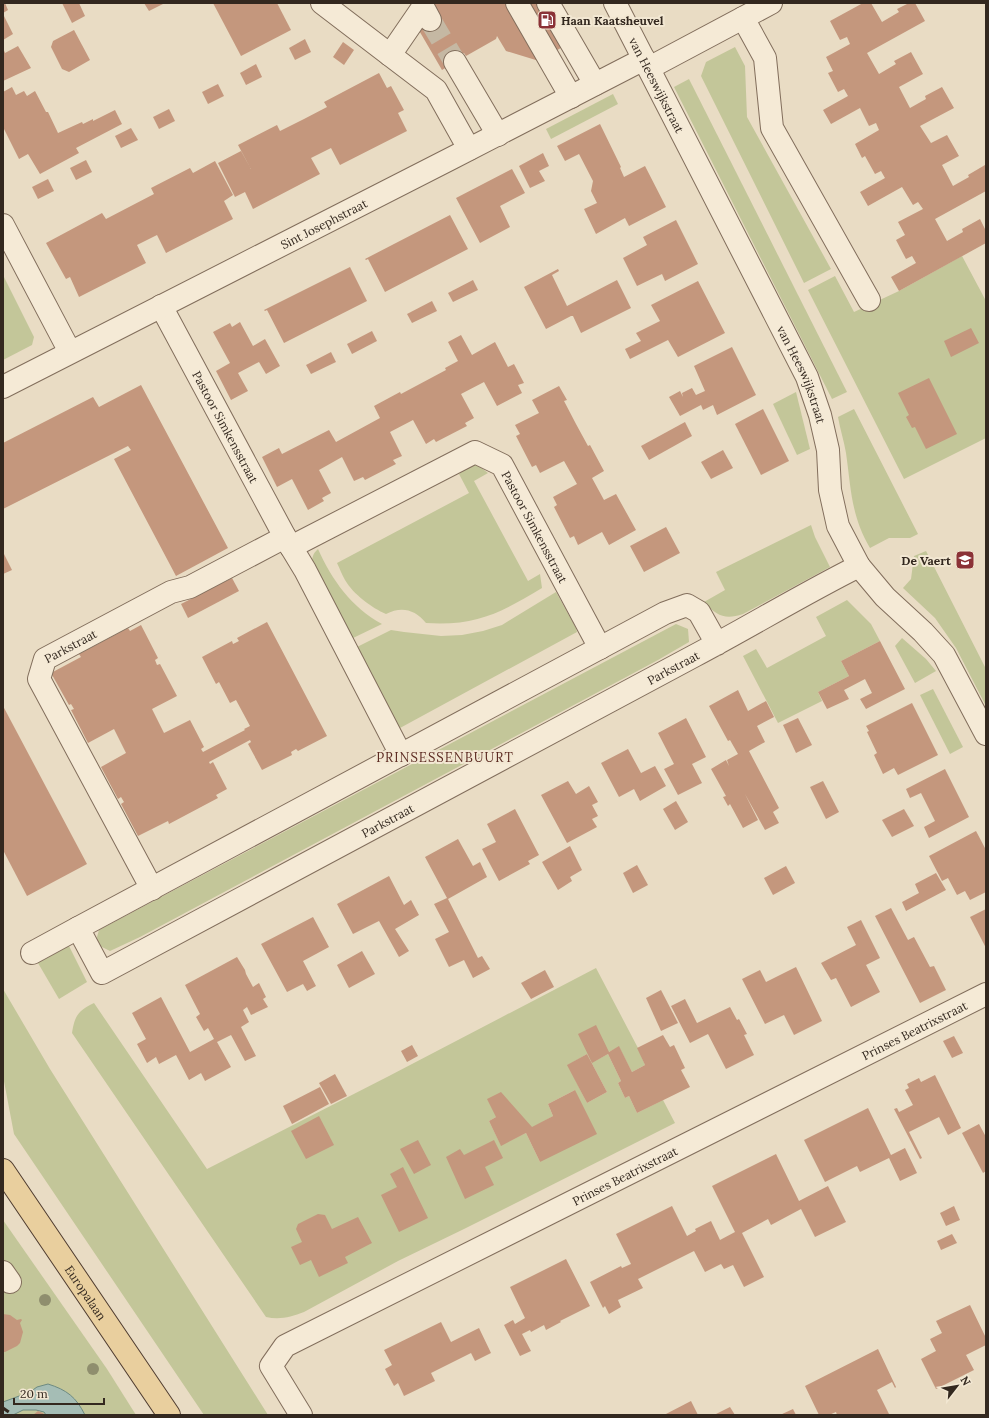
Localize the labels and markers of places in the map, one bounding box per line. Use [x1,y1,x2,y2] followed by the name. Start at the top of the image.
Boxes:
[536,9,558,31] fuel station icon: Haan Kaatsheuvel
[561,13,664,28] place label: Haan Kaatsheuvel
[954,549,976,571] school or university icon: De Vaert
[901,553,952,568] place label: De Vaert

